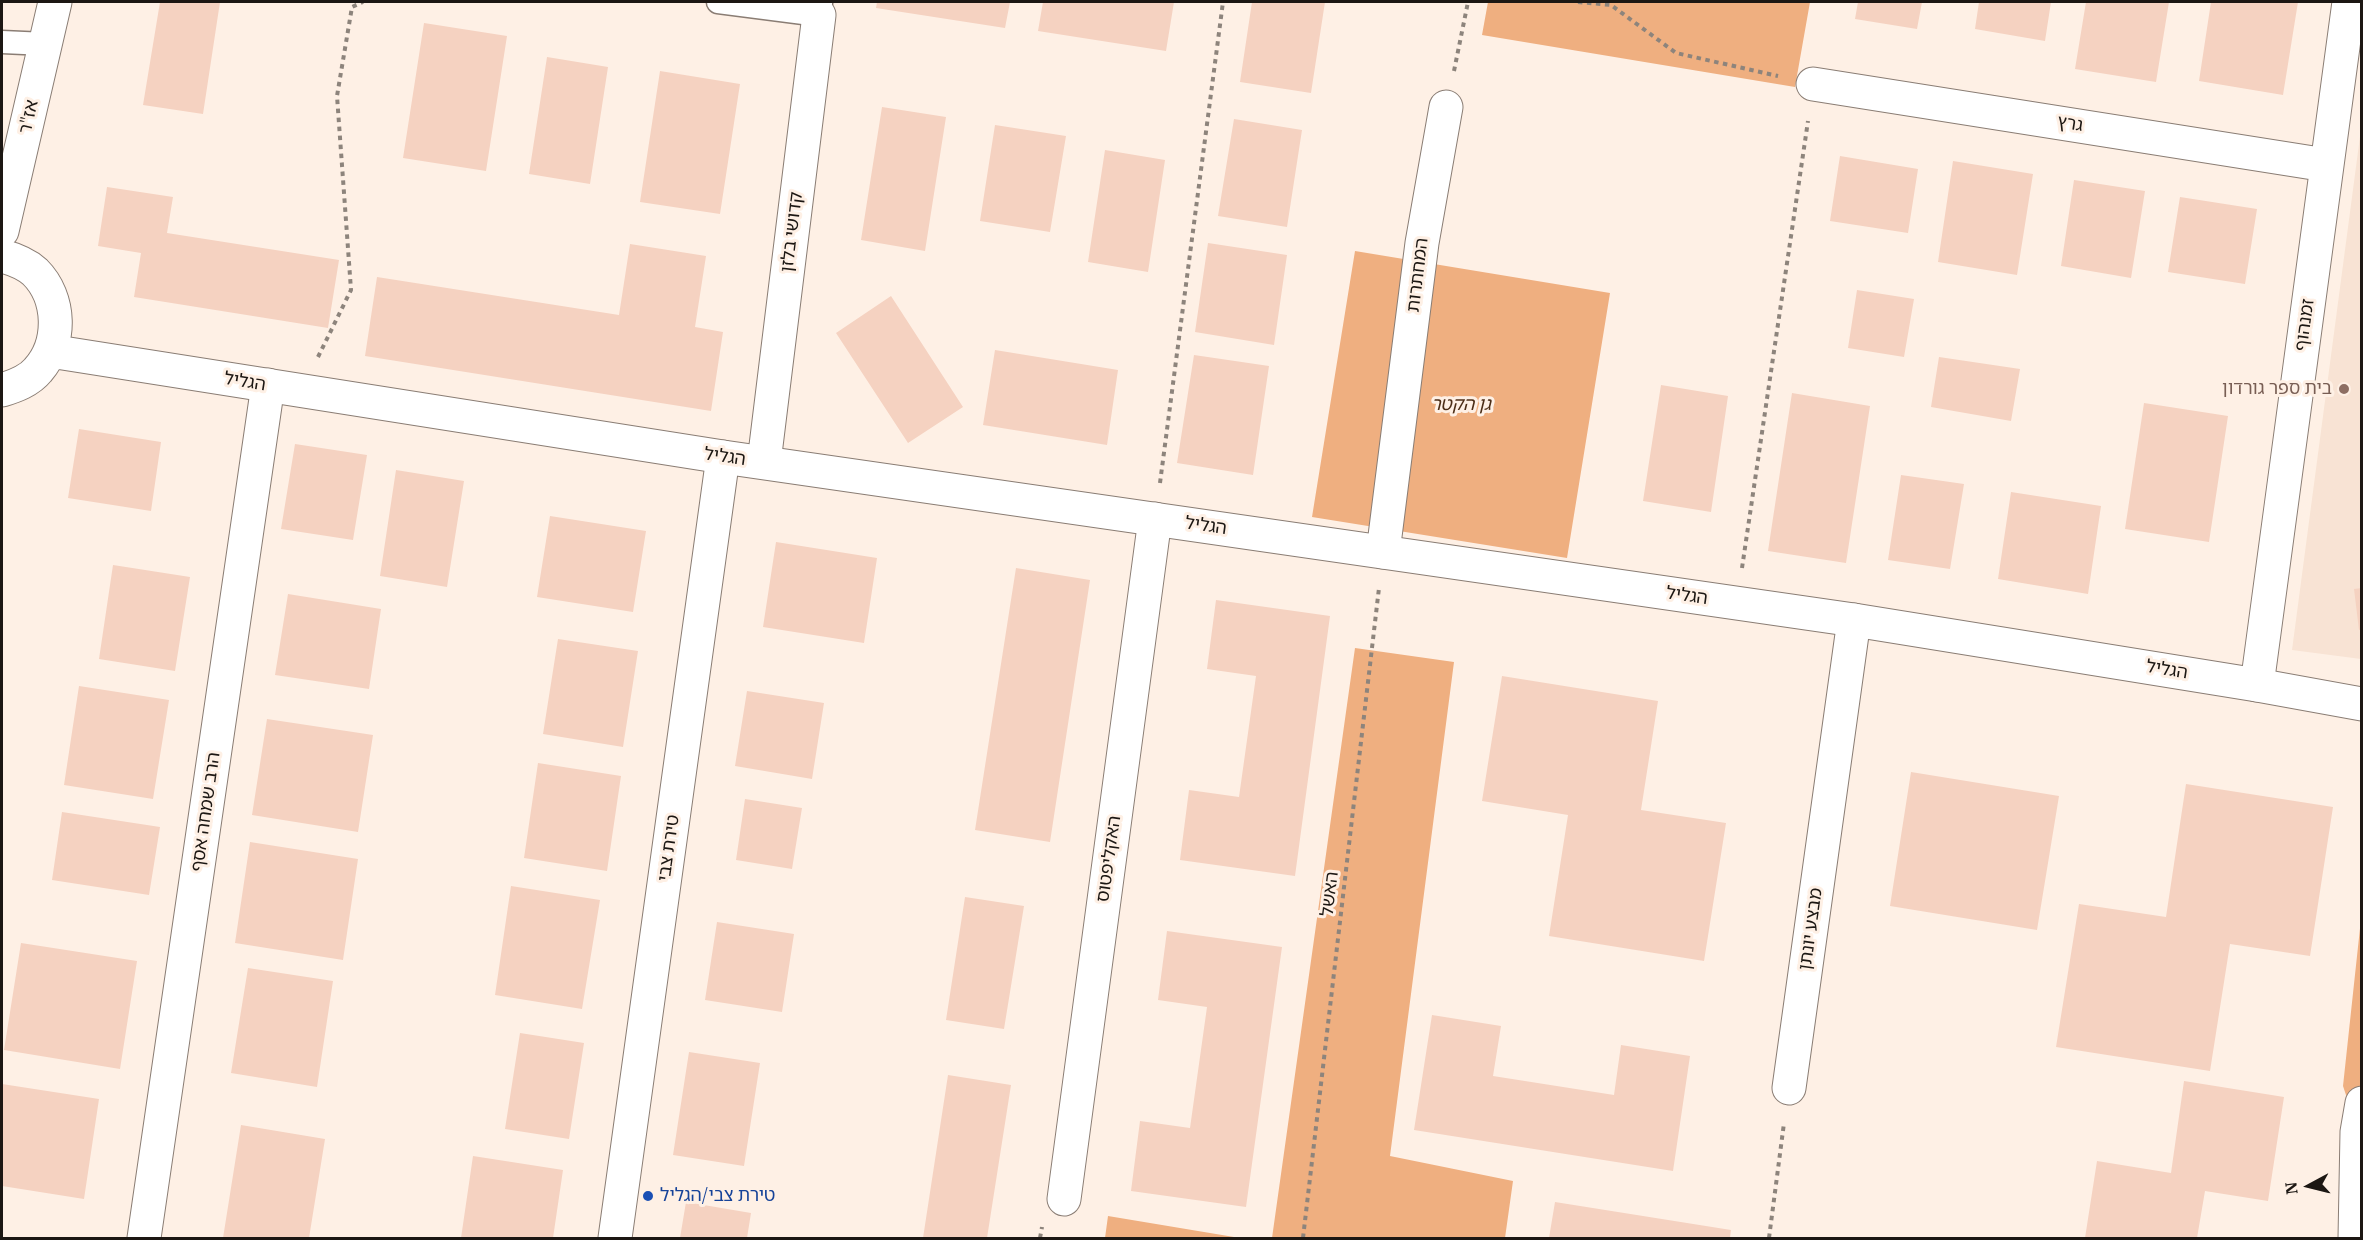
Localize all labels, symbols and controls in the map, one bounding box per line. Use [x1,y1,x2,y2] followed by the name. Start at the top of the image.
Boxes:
[15,98,43,136] street label: אז"ר
[2056,111,2084,137] street label: גרץ
[776,191,808,273] street label: קדושי בלזן
[1403,237,1433,313] street label: המחתרות
[2291,297,2319,353] street label: זמנהוף
[223,368,267,396] street label: הגליל
[2222,378,2332,400] place label: בית ספר גורדון
[2337,382,2351,396] marker: בית ספר גורדון
[1431,394,1491,416] park label: גן הקטר
[703,443,747,471] street label: הגליל
[1184,512,1228,540] street label: הגליל
[1665,582,1709,610] street label: הגליל
[2145,656,2189,684] street label: הגליל
[187,751,225,873] street label: הרב שמחה אסף
[654,813,684,883] street label: טירת צבי
[1092,814,1126,904] street label: האקליפטוס
[1317,870,1343,918] street label: האשל
[1795,886,1827,972] street label: מבצע יונתן
[2279,1156,2339,1216] north arrow
[2280,1181,2302,1196] text: N
[660,1185,775,1207] place label: טירת צבי/הגליל
[641,1189,655,1203] marker: טירת צבי/הגליל

